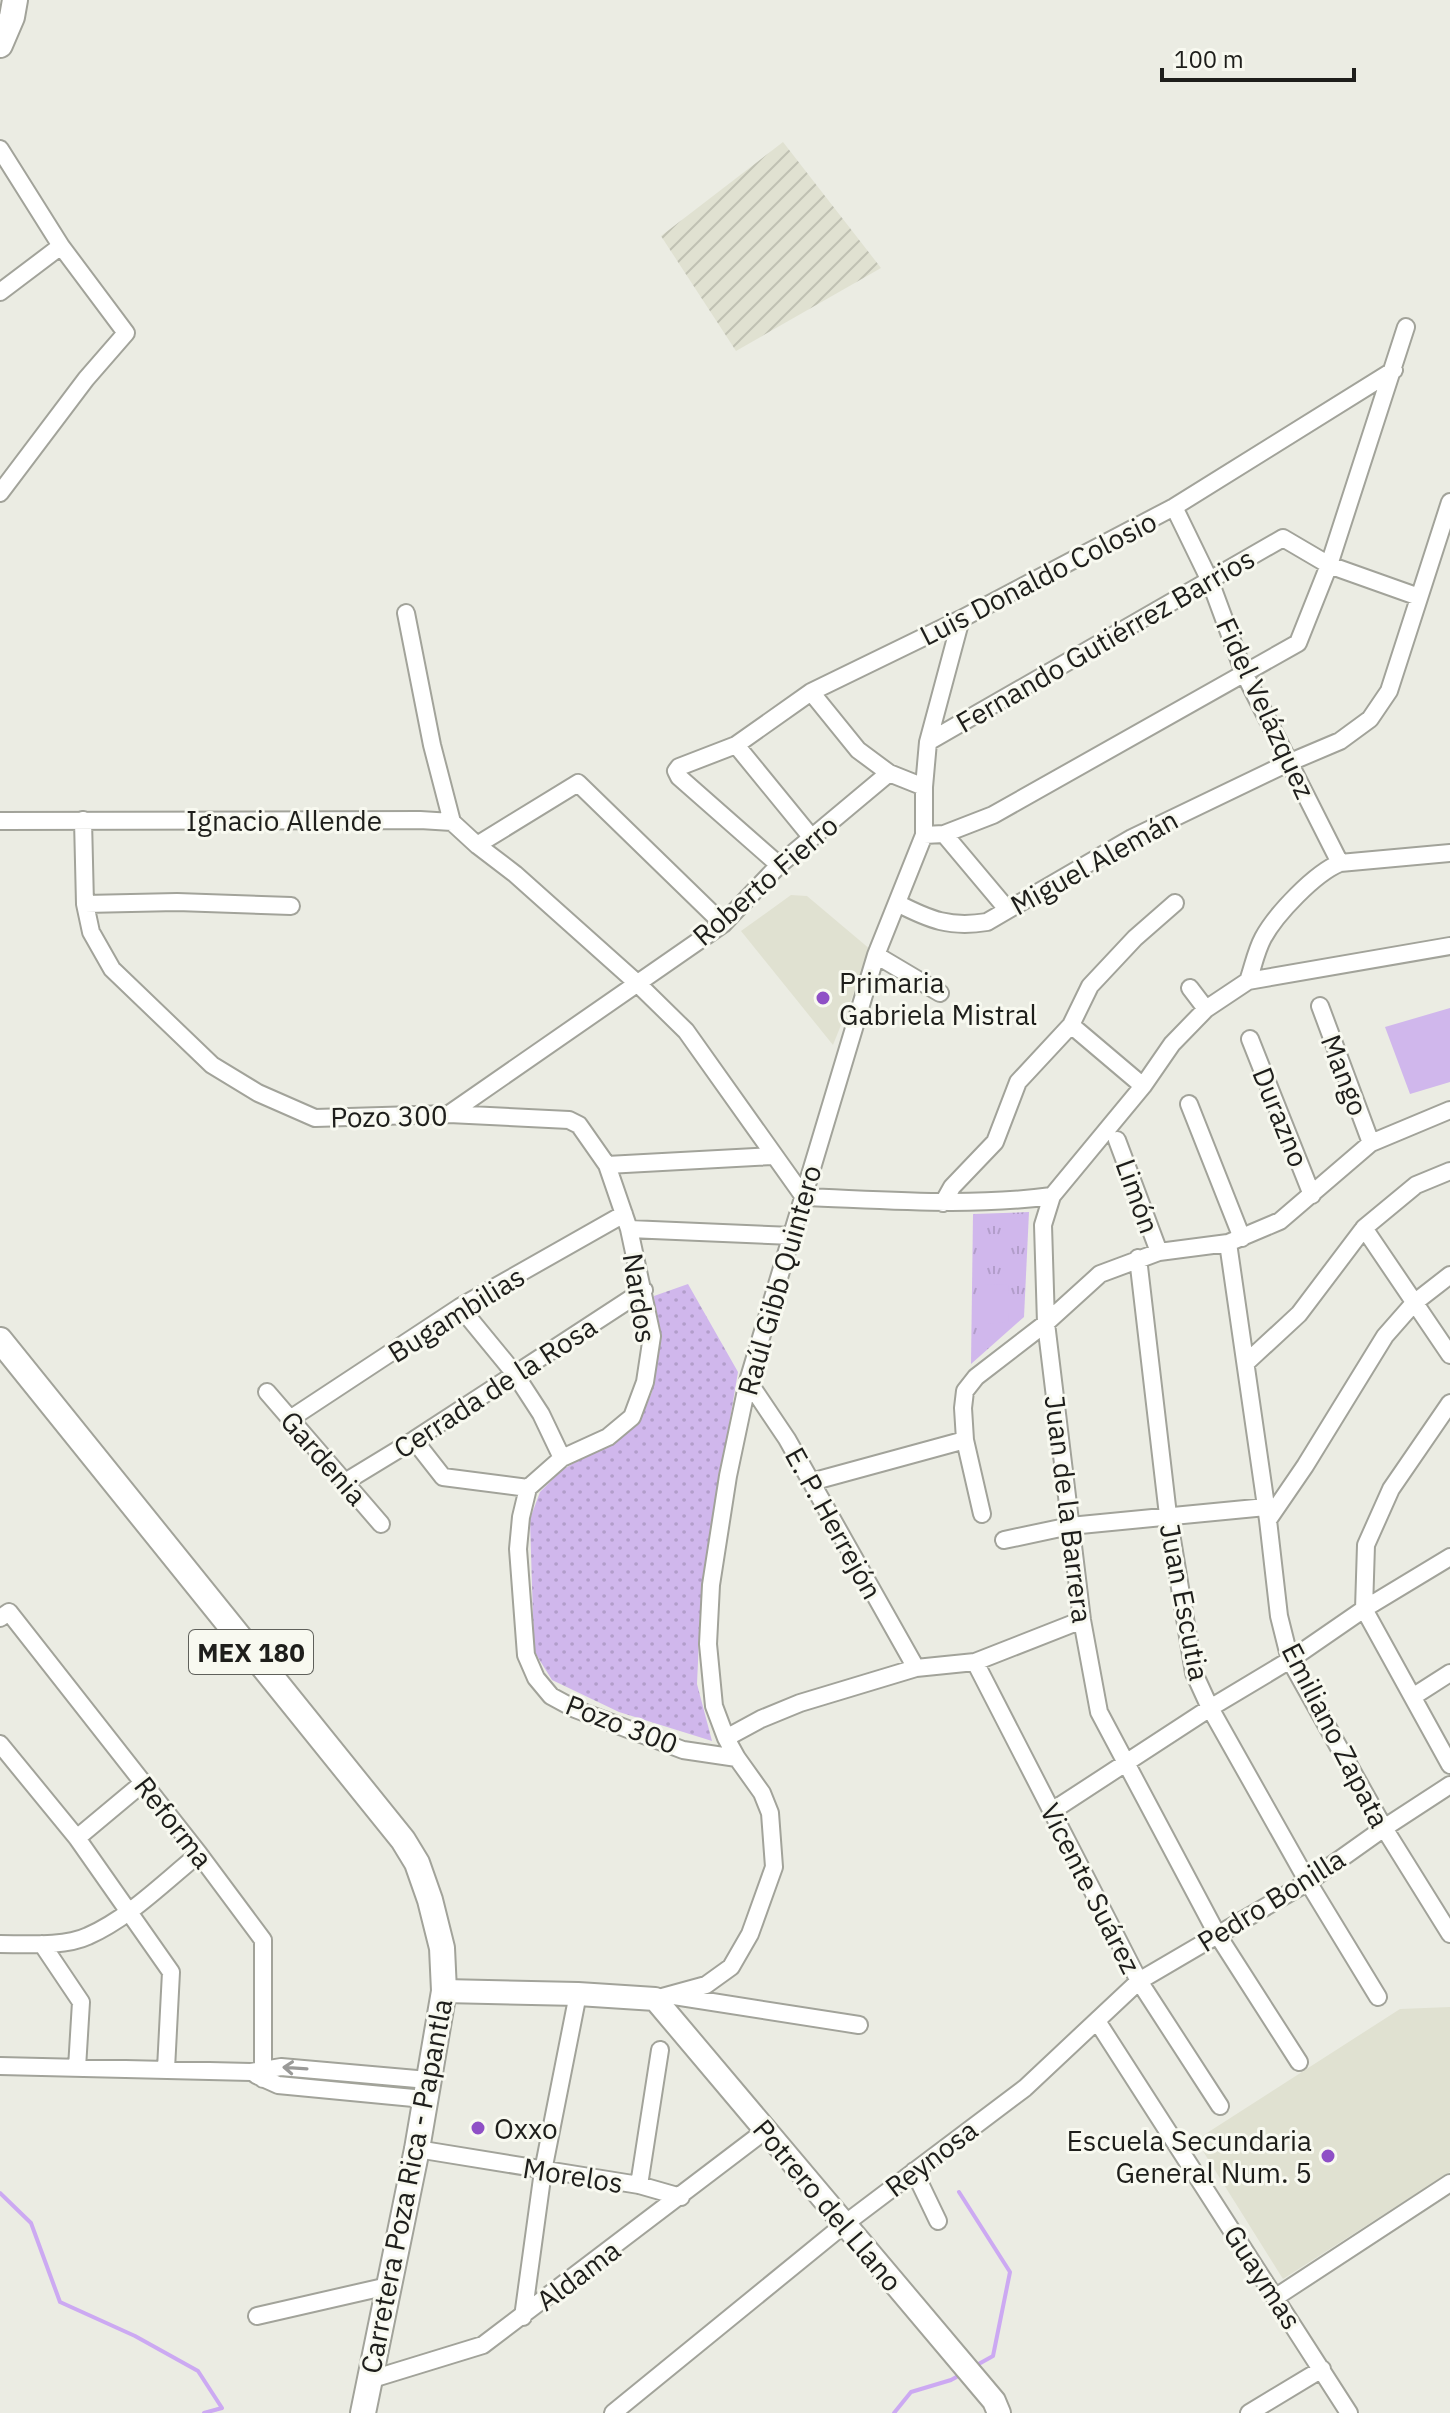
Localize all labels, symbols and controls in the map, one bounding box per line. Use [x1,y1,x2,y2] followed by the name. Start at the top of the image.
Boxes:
[1162,32,1354,82] scale bar
[1174,43,1244,75] text: 100 m
[913,502,1163,654] street label: Luis Donaldo Colosio
[949,539,1261,741] street label: Fernando Gutiérrez Barrios
[1208,611,1324,805] street label: Fidel Velázquez
[1004,801,1184,923] street label: Miguel Alemán
[186,802,382,839] street label: Ignacio Allende
[684,807,846,953] street label: Roberto Fierro
[839,964,1037,1033] place label: Primaria Gabriela Mistral
[814,989,832,1007] marker: Primaria Gabriela Mistral
[1313,1029,1377,1121] street label: Mango
[1244,1062,1318,1172] street label: Durazno
[330,1096,448,1136] street label: Pozo 300
[1107,1153,1169,1239] street label: Limón
[728,1161,830,1399] street label: Raúl Gibb Quintero
[615,1250,665,1346] street label: Nardos
[381,1257,531,1371] street label: Bugambilias
[386,1307,604,1467] street label: Cerrada de la Rosa
[1037,1393,1101,1625] street label: Juan de la Barrera
[273,1403,375,1513] street label: Gardenia
[777,1440,891,1606] street label: E. P. Herrejón
[1152,1520,1218,1684] street label: Juan Escutia
[189,1630,313,1674] road number: MEX 180
[1274,1636,1399,1834] street label: Emiliano Zapata
[561,1686,683,1762] street label: Pozo 300
[126,1768,222,1876] street label: Reforma
[1032,1797,1150,1979] street label: Vicente Suárez
[1190,1840,1352,1960] street label: Pedro Bonilla
[351,1995,461,2376] street label: Carretera Poza Rica - Papantla
[282,2060,309,2075] one-way arrow
[494,2110,558,2147] place label: Oxxo
[745,2111,911,2299] street label: Potrero del Llano
[877,2111,985,2205] street label: Reynosa
[469,2119,487,2137] marker: Oxxo
[1067,2122,1312,2191] place label: Escuela Secundaria General Num. 5
[1319,2147,1337,2165] marker: Escuela Secundaria General Num. 5
[520,2149,626,2201] street label: Morelos
[1216,2218,1310,2336] street label: Guaymas
[528,2231,628,2319] street label: Aldama

